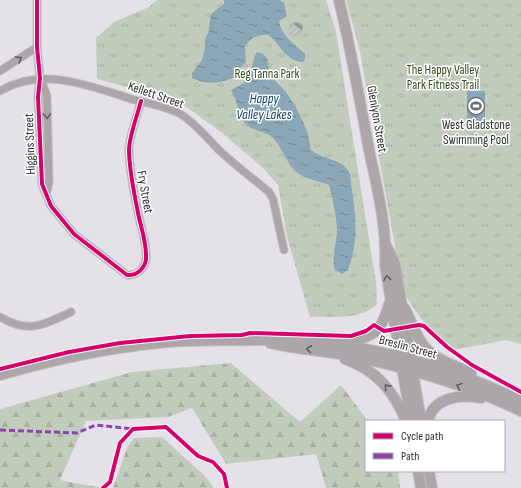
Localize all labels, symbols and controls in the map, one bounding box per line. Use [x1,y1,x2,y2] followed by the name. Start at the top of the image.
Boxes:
[14,57,21,64] one-way arrow
[407,62,479,93] park label: The Happy Valley Park Fitness Trail
[235,66,300,82] park label: Reg Tanna Park
[126,78,186,112] street label: Kellett Street
[363,84,391,154] street label: Glenlyon Street
[236,90,292,123] water label: Happy Valley Lakes
[466,96,486,116] sports icon: West Gladstone Swimming Pool
[21,113,39,175] street label: Higgins Street
[43,113,51,119] one-way arrow
[442,117,510,148] place label: West Gladstone Swimming Pool
[133,169,157,215] street label: Fry Street
[383,275,392,281] one-way arrow
[377,332,439,362] street label: Breslin Street
[306,345,312,354] one-way arrow
[456,382,463,390] one-way arrow
[385,385,392,392] one-way arrow
[365,420,505,472] legend
[401,429,443,444] text: Cycle path
[401,449,419,464] text: Path

